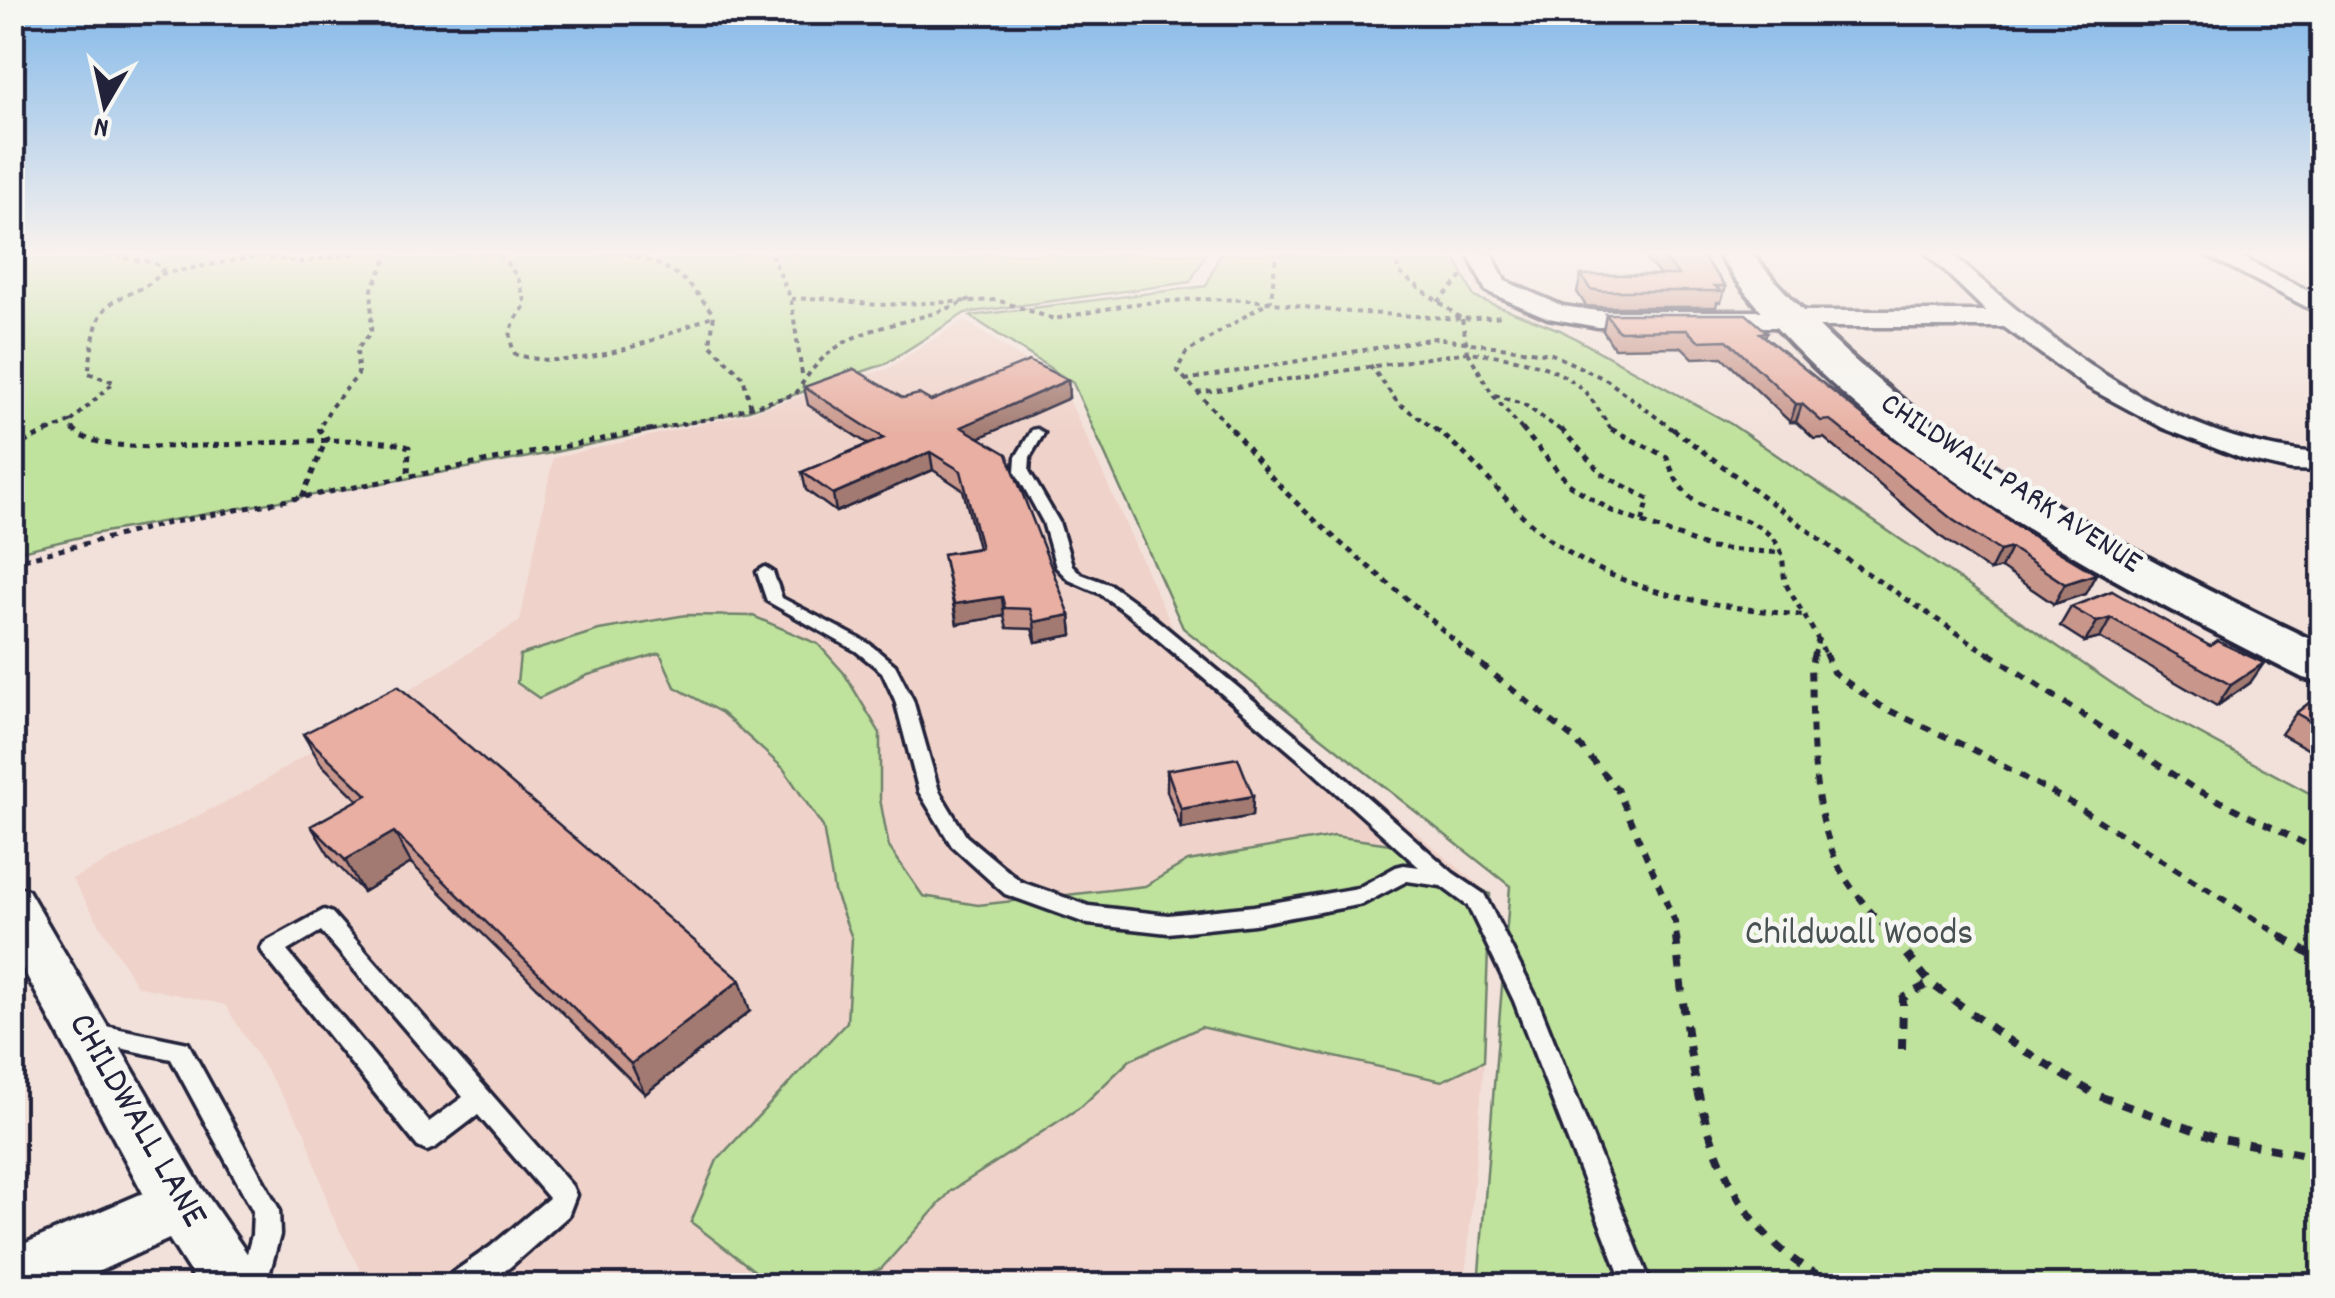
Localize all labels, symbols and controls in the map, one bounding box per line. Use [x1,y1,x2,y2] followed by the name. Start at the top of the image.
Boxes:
[55,55,155,155] north arrow
[92,104,112,146] text: N
[1870,383,2150,587] street label: CHILDWALL PARK AVENUE
[1745,908,1973,963] park label: Childwall Woods
[52,1003,220,1239] street label: CHILDWALL LANE

